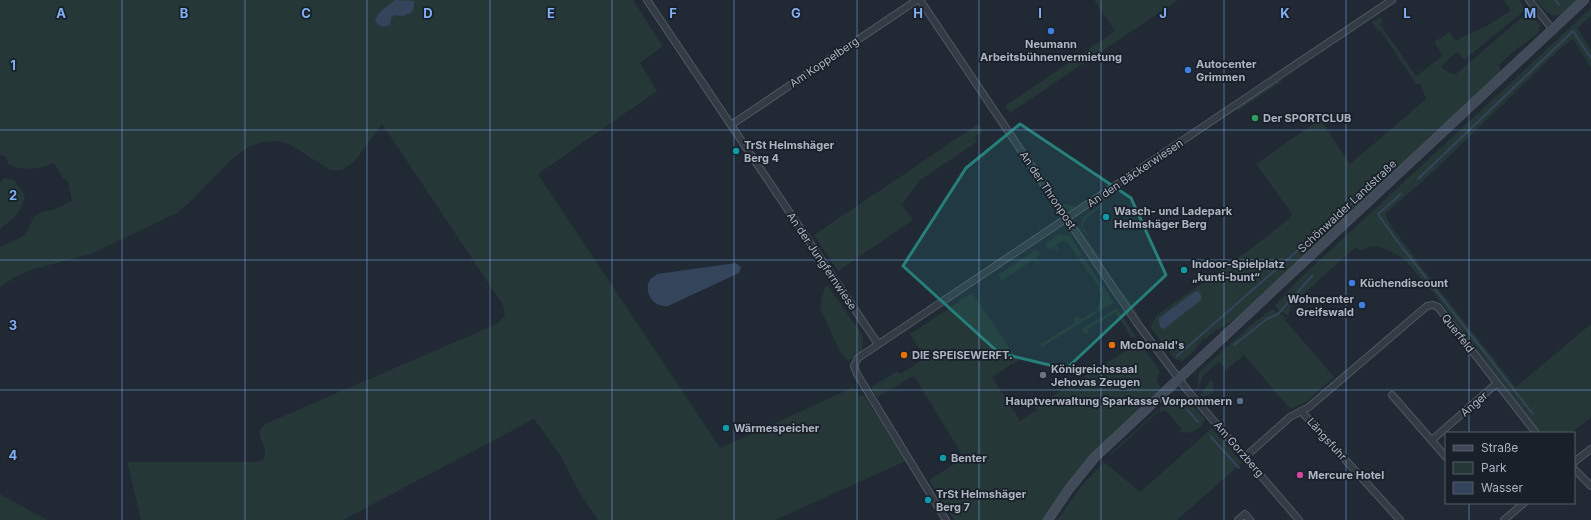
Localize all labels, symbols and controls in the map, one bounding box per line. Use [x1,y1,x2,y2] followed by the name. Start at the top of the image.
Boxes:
[56,5,66,21] text: A
[180,5,189,21] text: B
[301,5,311,21] text: C
[423,5,433,21] text: D
[547,5,555,21] text: E
[669,5,677,21] text: F
[791,5,801,21] text: G
[913,5,923,21] text: H
[1038,5,1042,21] text: I
[1159,5,1167,21] text: J
[1280,5,1290,21] text: K
[1403,5,1411,21] text: L
[1524,5,1536,21] text: M
[1046,26,1056,36] marker: Neumann Arbeitsbühnenvermietung
[787,34,861,90] street label: Am Koppelberg
[980,37,1122,64] place label: Neumann Arbeitsbühnenvermietung
[10,57,16,73] text: 1
[1196,57,1257,84] place label: Autocenter Grimmen
[1183,65,1193,75] marker: Autocenter Grimmen
[1263,111,1351,125] place label: Der SPORTCLUB
[1250,113,1260,123] marker: Der SPORTCLUB
[1084,136,1186,210] street label: An den Bäckerwiesen
[744,138,835,165] place label: TrSt Helmshäger Berg 4
[731,146,741,156] marker: TrSt Helmshäger Berg 4
[1017,148,1079,232] street label: An der Thronpost
[1295,157,1399,255] street label: Schönwalder Landstraße
[9,187,17,203] text: 2
[1114,204,1233,231] place label: Wasch- und Ladepark Helmshäger Berg
[784,209,860,313] street label: An der Jungfernwiese
[1101,212,1111,222] marker: Wasch- und Ladepark Helmshäger Berg
[1192,257,1285,284] place label: Indoor-Spielplatz „kunti-bunt“
[1179,265,1189,275] marker: Indoor-Spielplatz „kunti-bunt“
[1360,276,1448,290] place label: Küchendiscount
[1347,278,1357,288] marker: Küchendiscount
[1288,292,1355,319] place label: Wohncenter Greifswald
[1357,300,1367,310] marker: Wohncenter Greifswald
[1439,311,1477,355] street label: Querfeld
[9,317,17,333] text: 3
[1120,338,1184,352] place label: McDonald's
[1107,340,1117,350] marker: McDonald's
[912,348,1013,362] place label: DIE SPEISEWERFT.
[899,350,909,360] marker: DIE SPEISEWERFT.
[1051,362,1140,389] place label: Königreichssaal Jehovas Zeugen
[1038,370,1048,380] marker: Königreichssaal Jehovas Zeugen
[1458,388,1490,420] street label: Anger
[1006,394,1232,408] place label: Hauptverwaltung Sparkasse Vorpommern
[1235,396,1245,406] marker: Hauptverwaltung Sparkasse Vorpommern
[1304,415,1350,463] street label: Längsfuhr
[1211,418,1267,480] street label: Am Gorzberg
[734,421,820,435] place label: Wärmespeicher
[721,423,731,433] marker: Wärmespeicher
[1445,432,1575,504] legend
[1481,440,1518,455] text: Straße
[9,447,18,463] text: 4
[951,451,987,465] place label: Benter
[938,453,948,463] marker: Benter
[1481,460,1507,475] text: Park
[1308,468,1384,482] place label: Mercure Hotel
[1295,470,1305,480] marker: Mercure Hotel
[1481,480,1524,495] text: Wasser
[936,487,1027,514] place label: TrSt Helmshäger Berg 7
[923,495,933,505] marker: TrSt Helmshäger Berg 7

